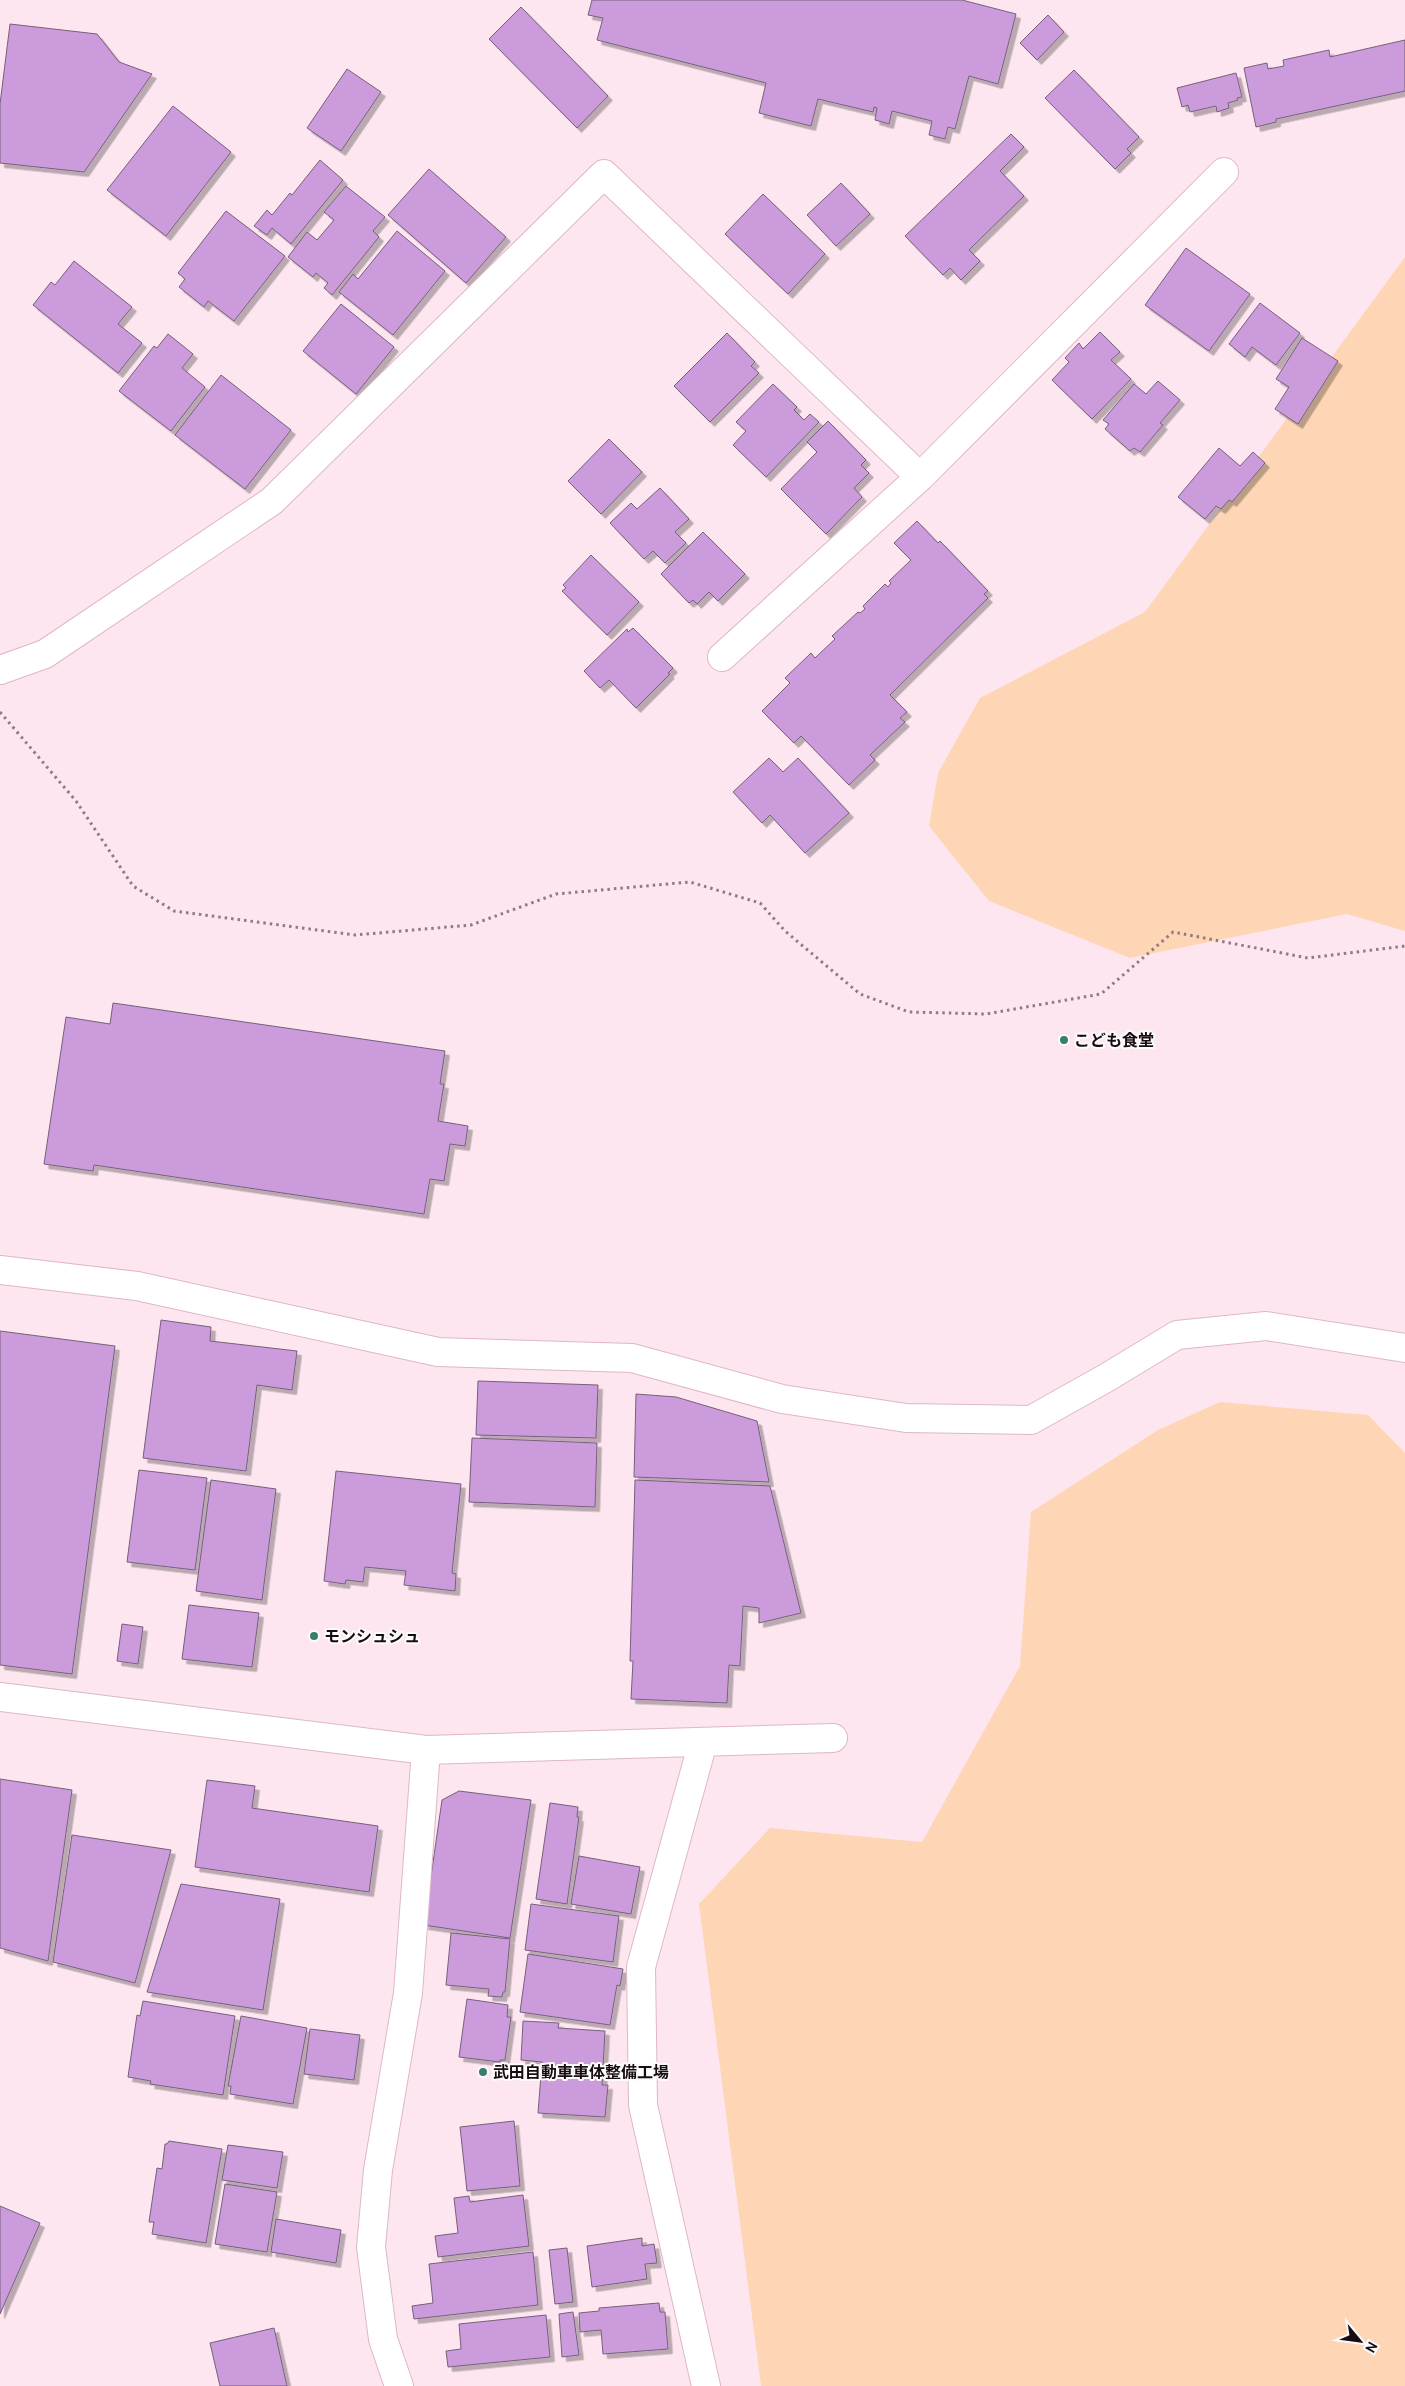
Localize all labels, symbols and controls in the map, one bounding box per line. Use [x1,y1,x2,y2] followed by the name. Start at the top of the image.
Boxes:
[1074,1031,1154,1050] place label: こども食堂
[1058,1034,1070,1046] marker: こども食堂
[324,1627,420,1646] place label: モンシュシュ
[308,1630,320,1642] marker: モンシュシュ
[493,2063,669,2082] place label: 武田自動車車体整備工場
[477,2066,489,2078] marker: 武田自動車車体整備工場
[1335,2316,1385,2366] north arrow
[1361,2339,1382,2356] text: N

